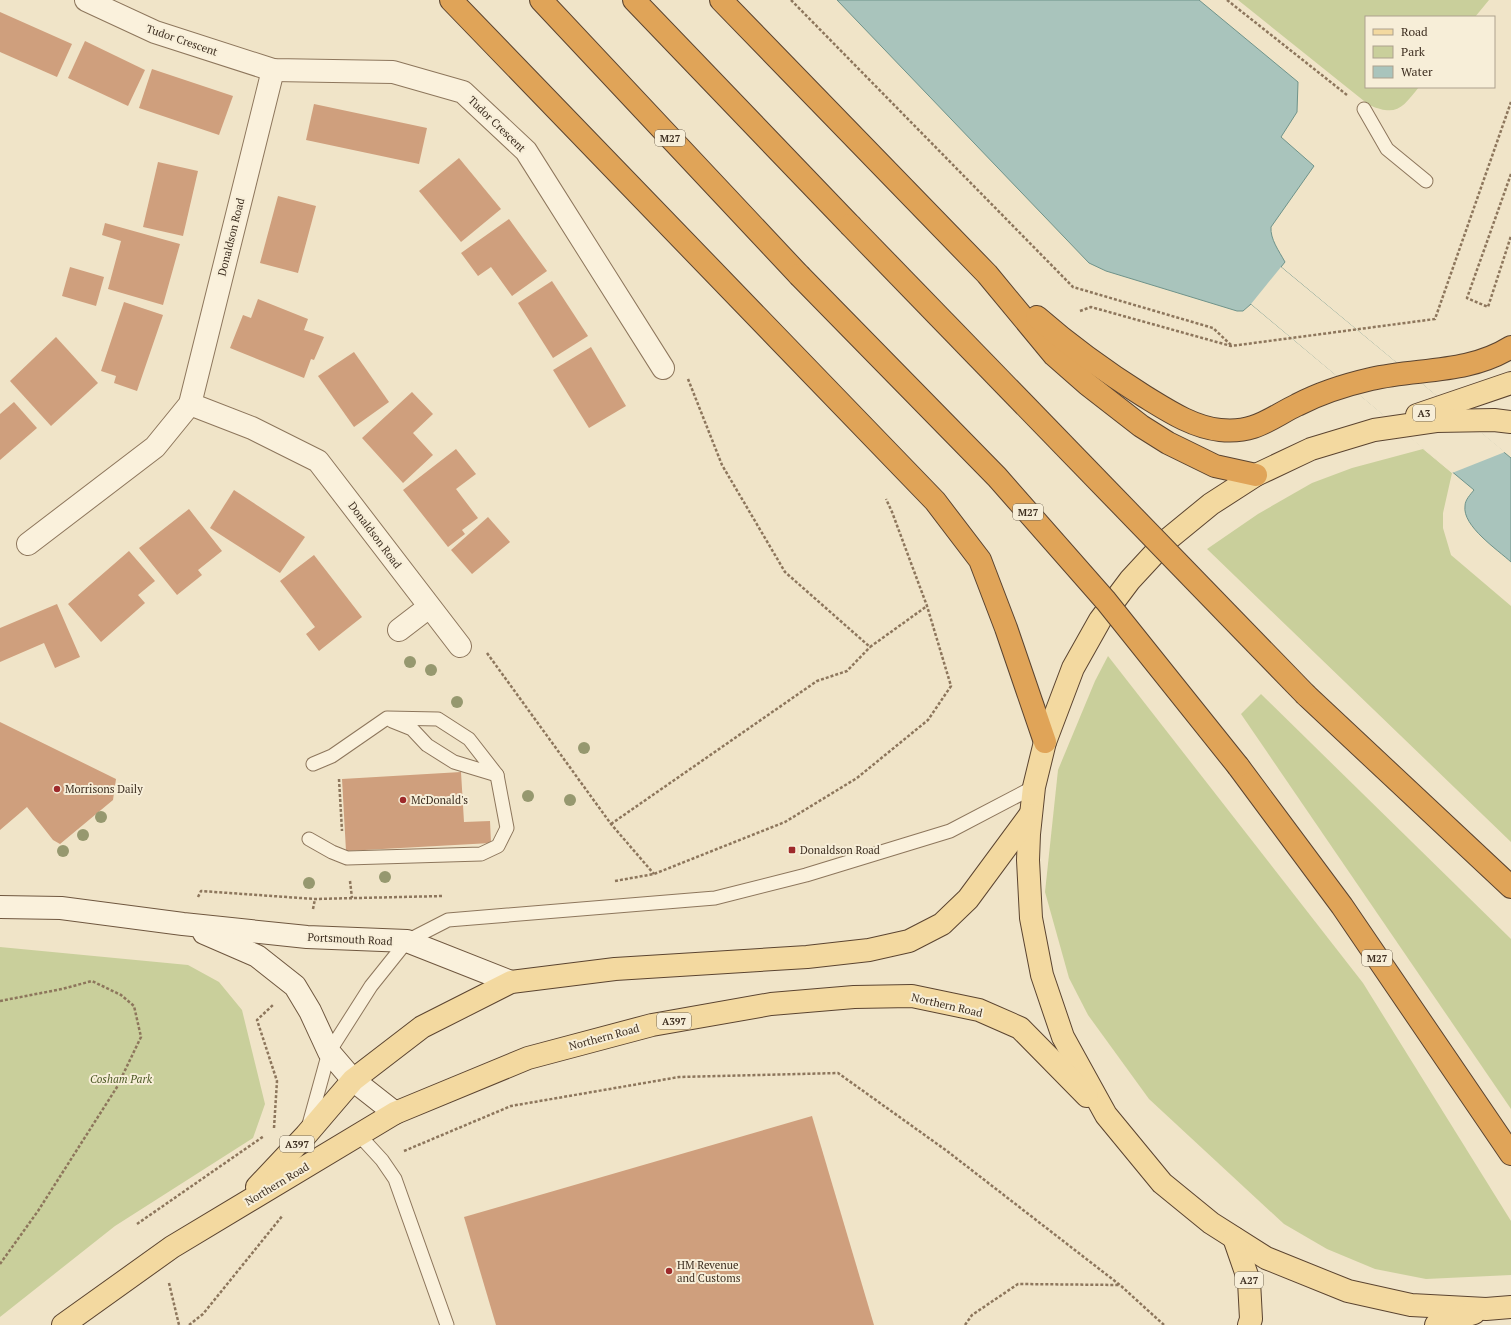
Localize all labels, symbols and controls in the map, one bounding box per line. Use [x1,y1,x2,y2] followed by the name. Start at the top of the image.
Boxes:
[1365,16,1495,88] legend
[144,21,220,59] street label: Tudor Crescent
[1401,24,1428,39] text: Road
[1401,44,1426,59] text: Park
[1401,64,1433,79] text: Water
[465,93,529,155] street label: Tudor Crescent
[655,130,685,146] road number: M27
[215,197,247,277] street label: Donaldson Road
[1413,405,1435,421] road number: A3
[345,499,405,571] street label: Donaldson Road
[1013,504,1043,520] road number: M27
[65,782,143,796] place label: Morrisons Daily
[52,784,62,794] marker: Morrisons Daily
[411,793,468,807] place label: McDonald's
[398,795,408,805] marker: McDonald's
[800,843,880,857] place label: Donaldson Road
[787,845,797,855] marker: Donaldson Road
[307,930,393,948] street label: Portsmouth Road
[1362,950,1392,966] road number: M27
[910,990,984,1020] street label: Northern Road
[657,1013,691,1029] road number: A397
[567,1021,641,1053] street label: Northern Road
[90,1072,153,1086] park label: Cosham Park
[280,1136,314,1152] road number: A397
[242,1159,312,1209] street label: Northern Road
[677,1258,741,1285] place label: HM Revenue and Customs
[664,1266,674,1276] marker: HM Revenue and Customs
[1235,1272,1263,1288] road number: A27

